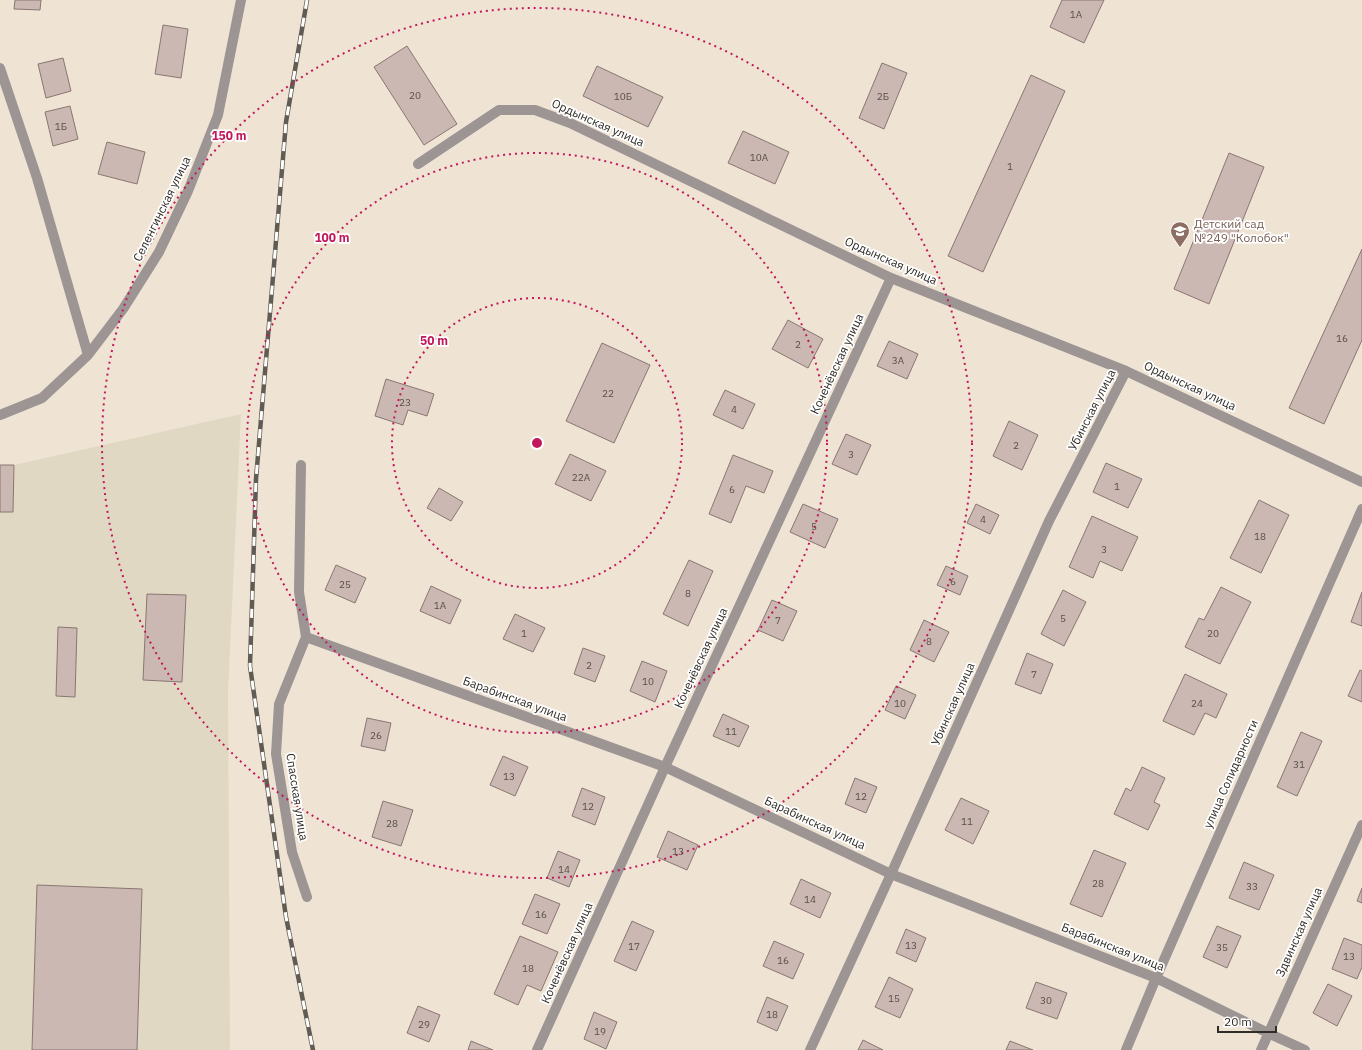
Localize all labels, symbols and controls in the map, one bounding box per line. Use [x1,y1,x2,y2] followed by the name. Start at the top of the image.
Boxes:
[1070,8,1083,21] house number: 1А
[409,89,421,102] house number: 20
[614,90,632,103] house number: 10Б
[877,90,889,103] house number: 2Б
[550,95,647,150] street label: Ордынская улица
[55,120,67,133] house number: 1Б
[211,128,247,143] text: 150 m
[750,151,769,164] house number: 10А
[130,153,194,264] street label: Селенгинская улица
[1007,160,1013,173] house number: 1
[1194,216,1289,245] place label: Детский сад №249 "Колобок"
[1169,220,1191,248] school or university icon: Детский сад №249 "Колобок"
[314,230,350,245] text: 100 m
[843,233,940,288] street label: Ордынская улица
[807,311,867,416] street label: Коченёвская улица
[1336,332,1348,345] house number: 16
[420,333,448,348] text: 50 m
[795,338,801,351] house number: 2
[892,354,905,367] house number: 3А
[1142,358,1239,414] street label: Ордынская улица
[1065,366,1119,453] street label: Убинская улица
[602,387,614,400] house number: 22
[399,396,411,409] house number: 23
[731,403,737,416] house number: 4
[530,436,544,450] centre of rings
[1013,439,1019,452] house number: 2
[848,448,854,461] house number: 3
[572,471,591,484] house number: 22А
[1114,480,1120,493] house number: 1
[729,483,735,496] house number: 6
[980,513,986,526] house number: 4
[811,520,817,533] house number: 5
[1254,530,1266,543] house number: 18
[1101,543,1107,556] house number: 3
[950,575,956,588] house number: 6
[339,578,351,591] house number: 25
[685,587,691,600] house number: 8
[434,599,447,612] house number: 1А
[671,605,731,710] street label: Коченёвская улица
[1060,612,1066,625] house number: 5
[775,614,781,627] house number: 7
[521,627,527,640] house number: 1
[1207,627,1219,640] house number: 20
[926,635,932,648] house number: 8
[586,659,592,672] house number: 2
[928,659,978,748] street label: Убинская улица
[1031,668,1037,681] house number: 7
[461,673,570,725] street label: Барабинская улица
[642,675,654,688] house number: 10
[894,697,906,710] house number: 10
[1191,697,1203,710] house number: 24
[1200,717,1261,830] street label: улица Солидарности
[725,725,737,738] house number: 11
[370,729,382,742] house number: 26
[283,752,312,842] street label: Спасская улица
[1293,758,1305,771] house number: 31
[503,770,515,783] house number: 13
[855,790,867,803] house number: 12
[762,793,869,853] street label: Барабинская улица
[582,800,594,813] house number: 12
[961,815,973,828] house number: 11
[386,817,398,830] house number: 28
[672,845,684,858] house number: 13
[558,863,570,876] house number: 14
[1092,877,1104,890] house number: 28
[1246,880,1258,893] house number: 33
[1272,884,1325,979] street label: Здвинская улица
[804,893,816,906] house number: 14
[537,899,596,1006] street label: Коченёвская улица
[535,908,547,921] house number: 16
[1059,919,1167,974] street label: Барабинская улица
[905,939,917,952] house number: 13
[628,940,640,953] house number: 17
[1216,941,1228,954] house number: 35
[1343,950,1355,963] house number: 13
[777,954,789,967] house number: 16
[522,962,534,975] house number: 18
[888,992,900,1005] house number: 15
[1040,994,1052,1007] house number: 30
[766,1008,778,1021] house number: 18
[1218,1008,1276,1034] scale bar
[1224,1014,1252,1029] text: 20 m
[418,1018,430,1031] house number: 29
[594,1025,606,1038] house number: 19

